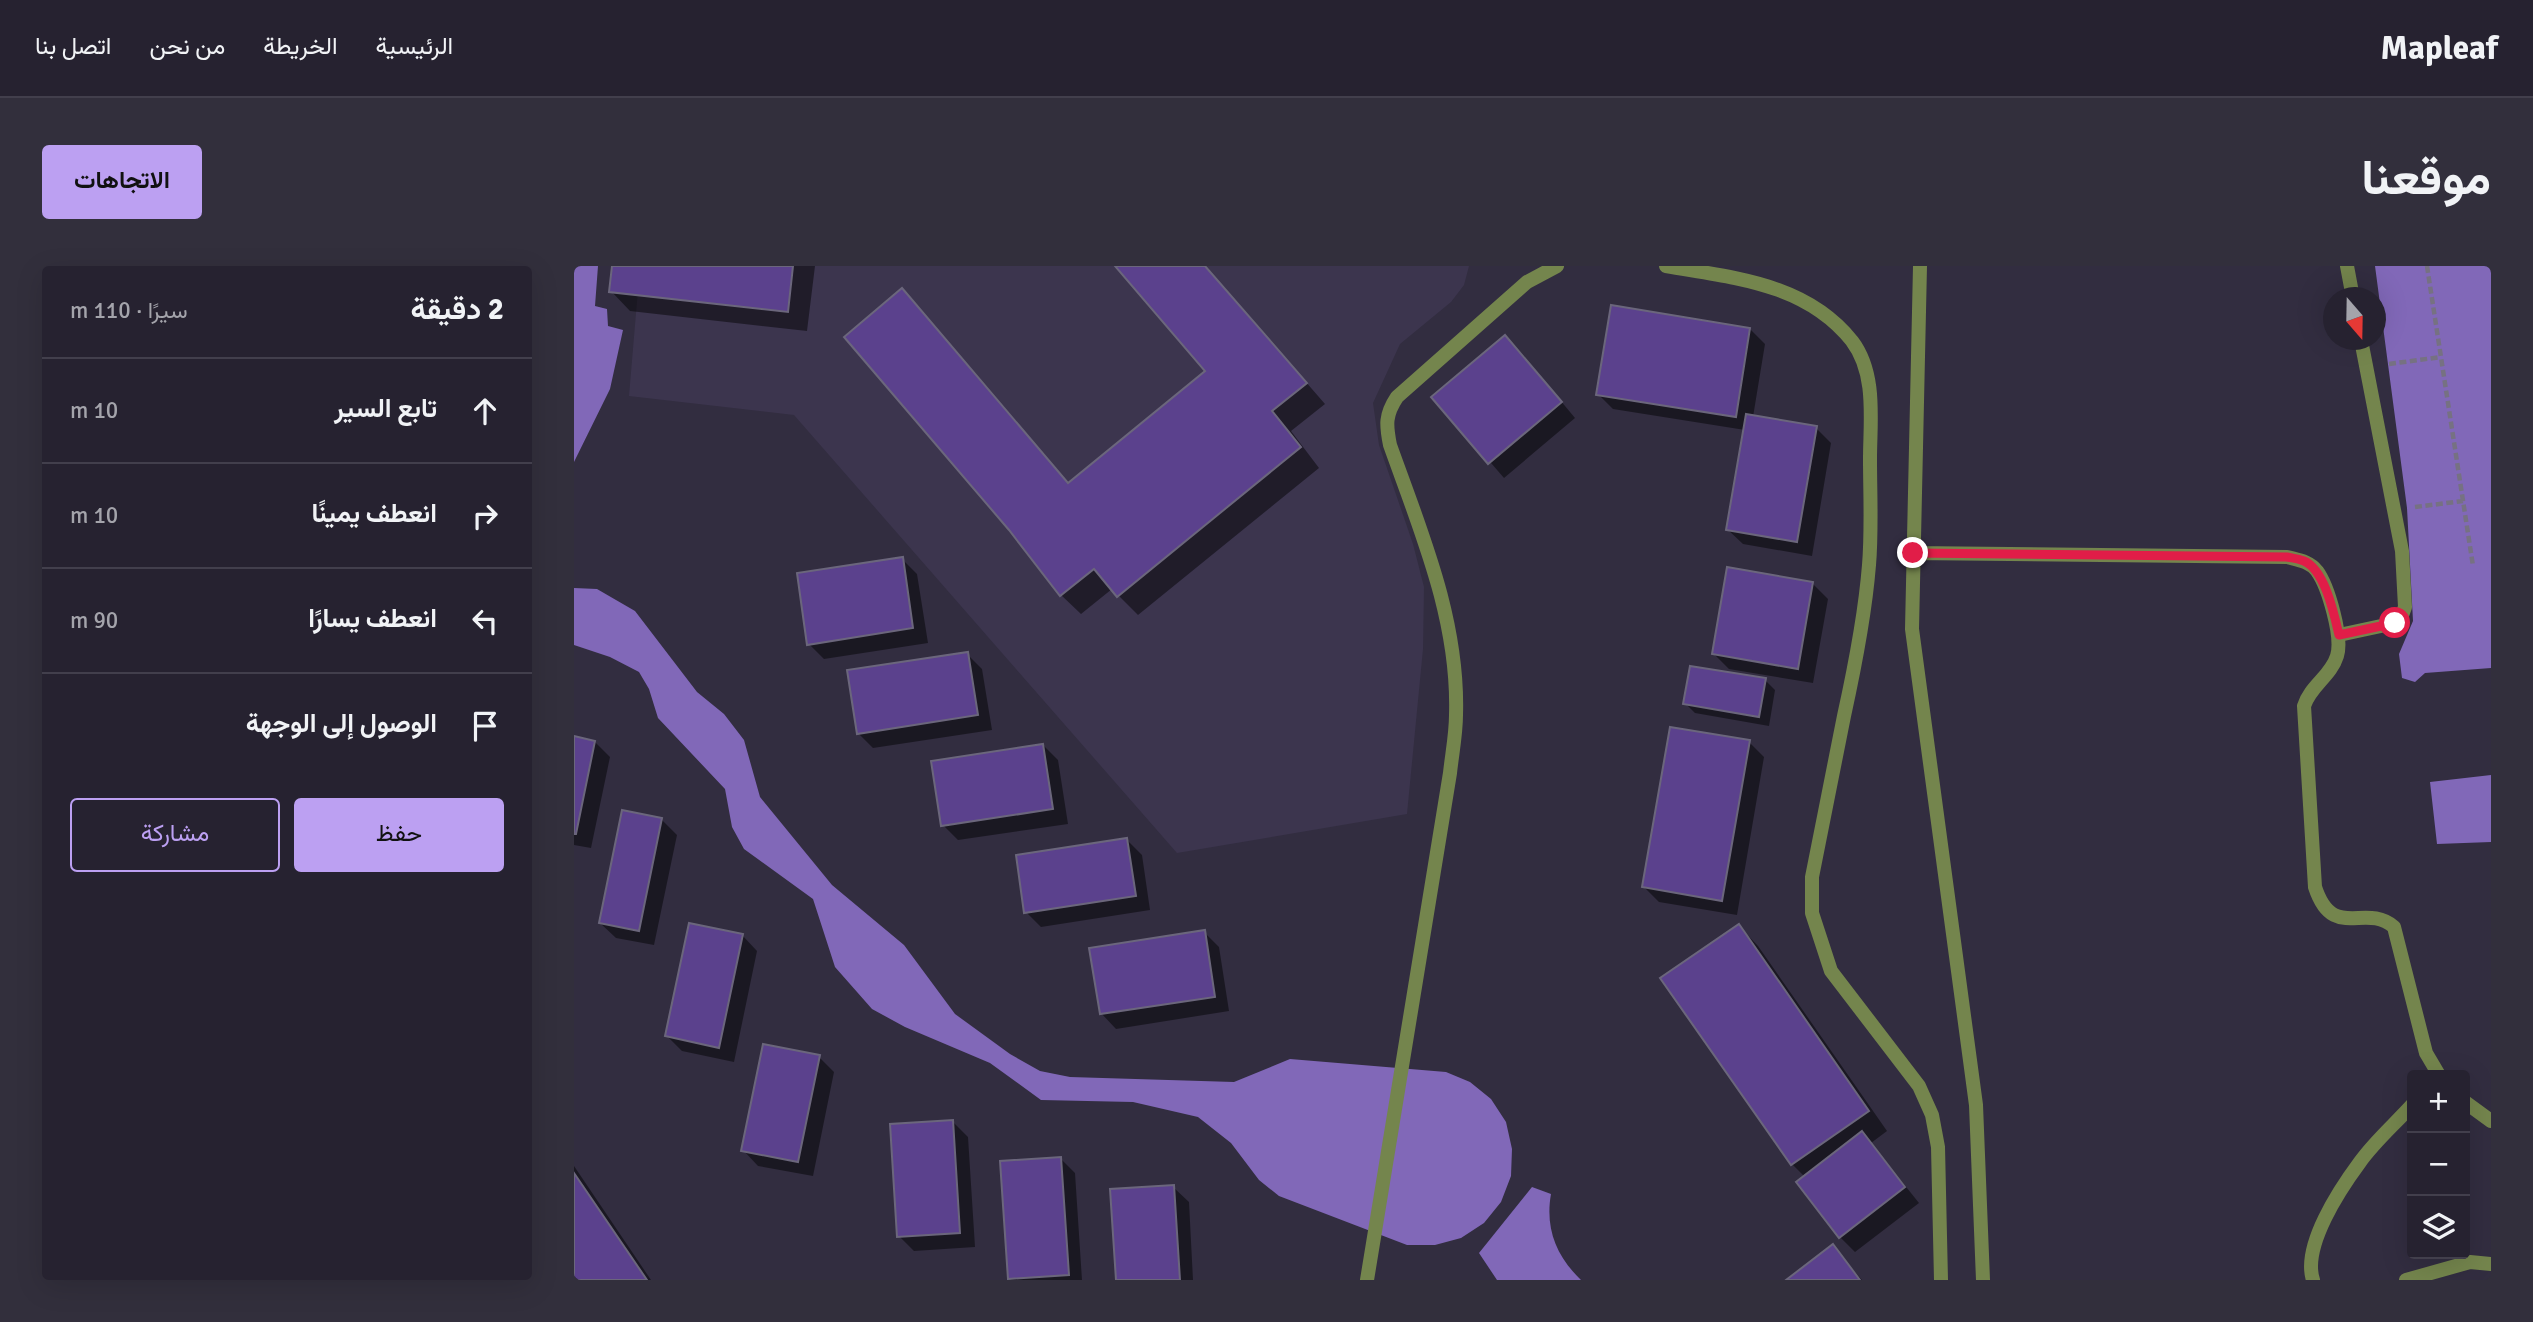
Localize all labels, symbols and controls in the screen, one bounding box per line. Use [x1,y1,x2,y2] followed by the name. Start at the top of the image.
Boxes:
[2381,28,2498,69] text: Mapleaf
[35,31,111,61] text: اتصل بنا
[149,31,225,61] text: من نحن
[263,31,338,61] text: الخريطة
[376,31,453,61] text: الرئيسية
[42,145,202,219] button: الاتجاهات
[2361,148,2491,208] text: موقعنا
[2323,287,2386,350] north arrow
[410,291,504,328] text: 2 دقيقة
[70,296,188,325] text: سيرًا · 110 m
[466,392,504,430] icon: ahead
[334,393,437,425] text: تابع السير
[70,396,118,425] text: 10 m
[466,497,504,535] icon: right
[311,498,437,530] text: انعطف يمينًا
[70,501,118,530] text: 10 m
[1897,537,1928,568] route end
[466,602,504,640] icon: left
[308,603,437,635] text: انعطف يسارًا
[70,606,118,635] text: 90 m
[2379,607,2410,638] route start
[466,707,504,745] icon: arrive
[246,708,437,740] text: الوصول إلى الوجهة
[70,798,280,872] button: مشاركة
[294,798,504,872] button: حفظ
[2407,1070,2470,1259] map controls
[2407,1070,2470,1133] button: +
[2407,1133,2470,1196] button: −
[2407,1196,2470,1259] button: layers

